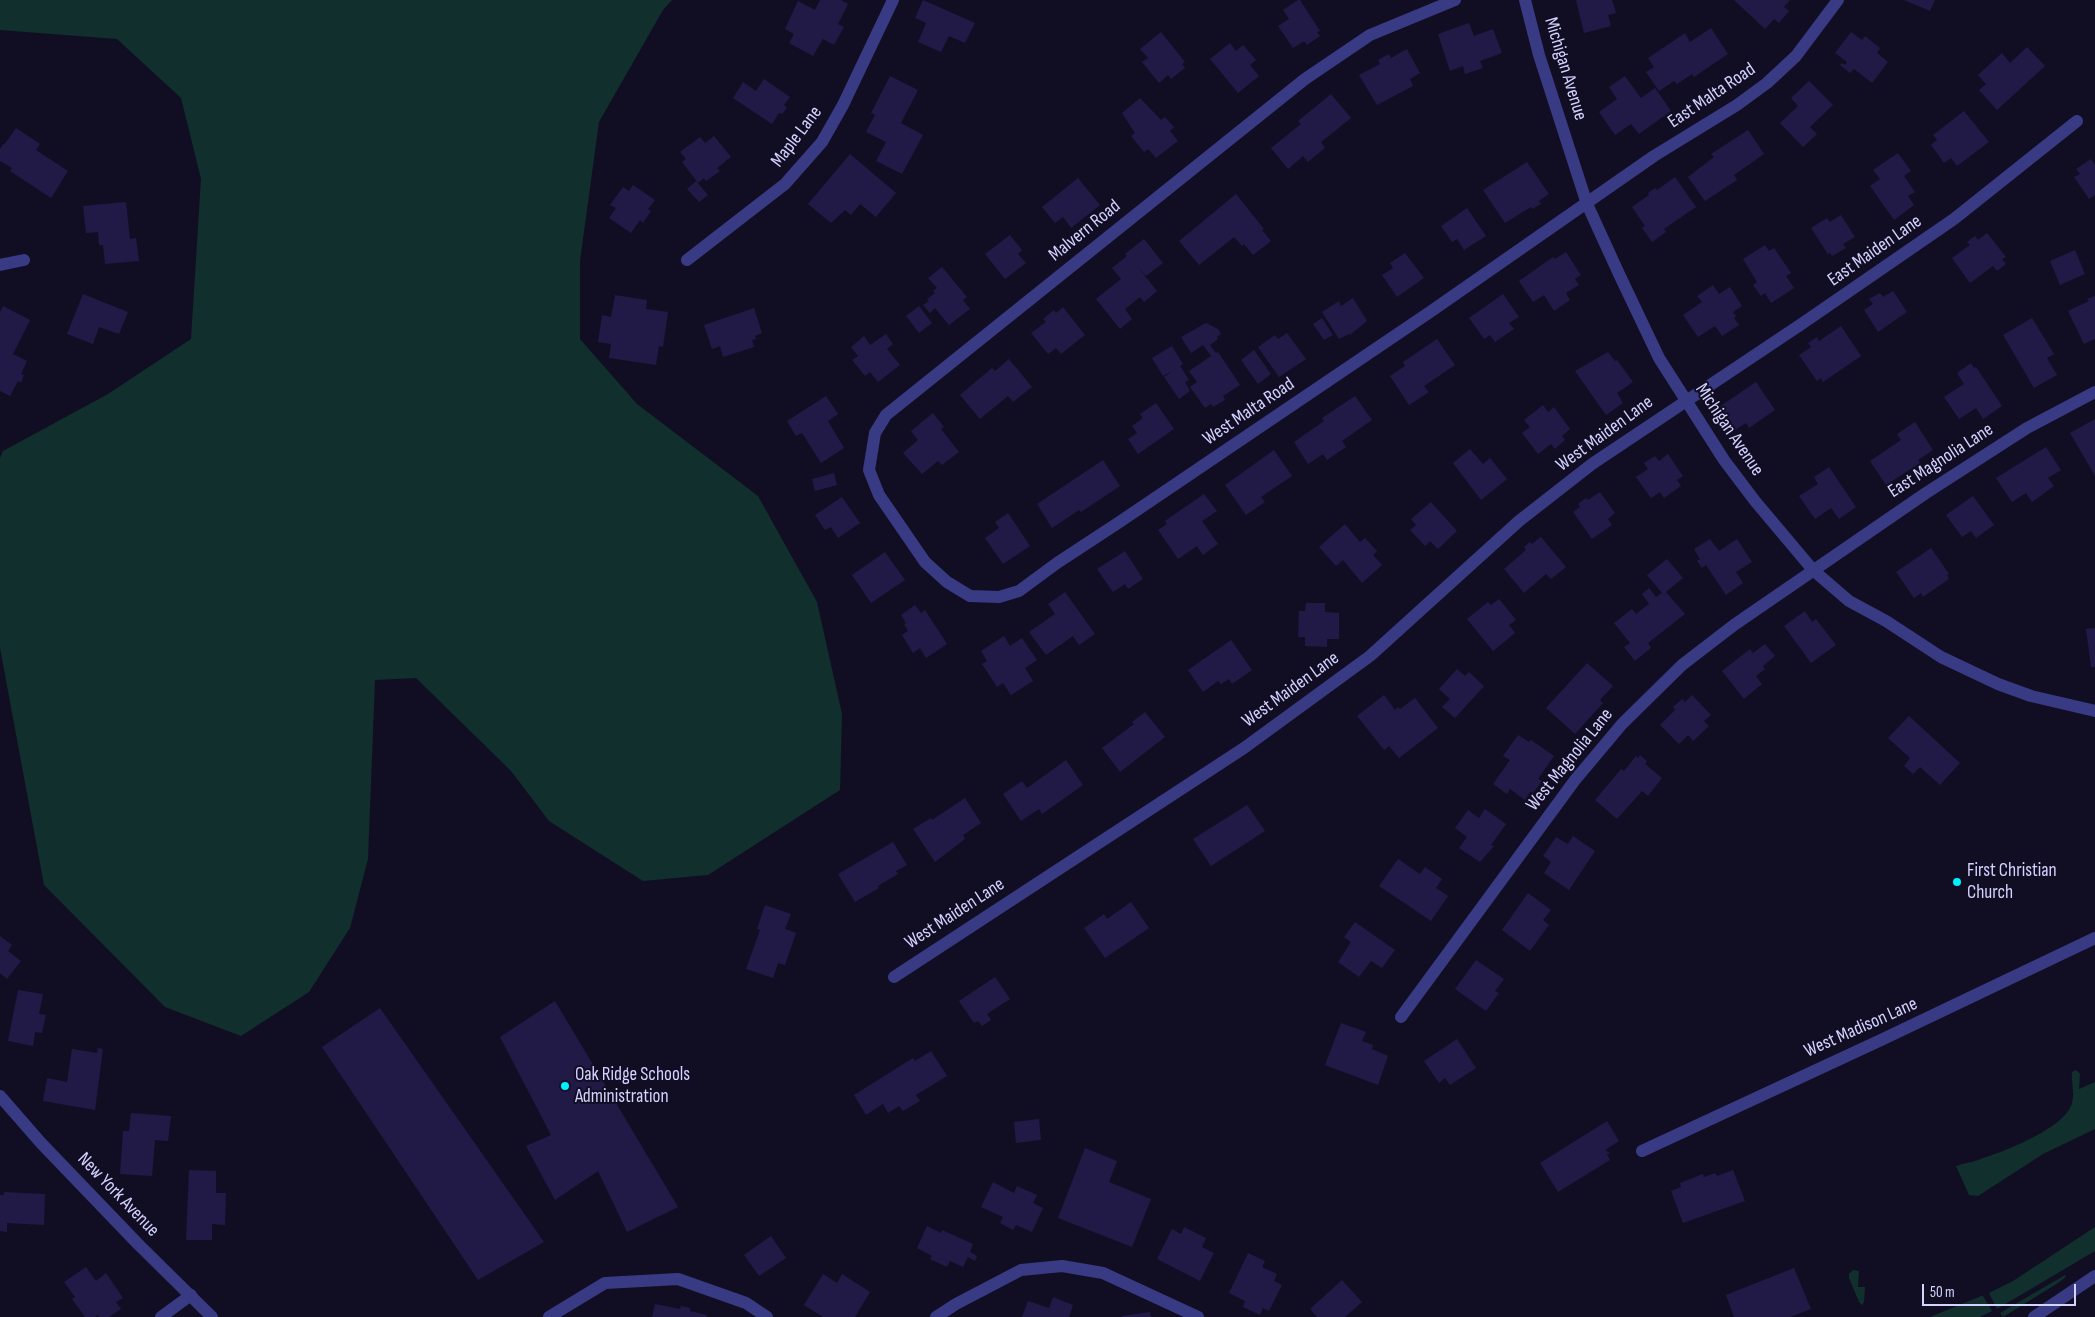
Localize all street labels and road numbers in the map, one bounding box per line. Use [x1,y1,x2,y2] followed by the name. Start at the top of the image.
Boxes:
[1539,15,1591,123] street label: Michigan Avenue
[1664,58,1760,134] street label: East Malta Road
[767,102,827,172] street label: Maple Lane
[1045,195,1125,267] street label: Malvern Road
[1824,210,1926,292] street label: East Maiden Lane
[1199,373,1299,451] street label: West Malta Road
[1690,380,1768,480] street label: Michigan Avenue
[1552,391,1658,477] street label: West Maiden Lane
[1884,419,1998,503] street label: East Magnolia Lane
[1238,647,1344,733] street label: West Maiden Lane
[1522,704,1618,816] street label: West Magnolia Lane
[901,873,1009,955] street label: West Maiden Lane
[1801,993,1921,1063] street label: West Madison Lane
[72,1148,164,1242] street label: New York Avenue

